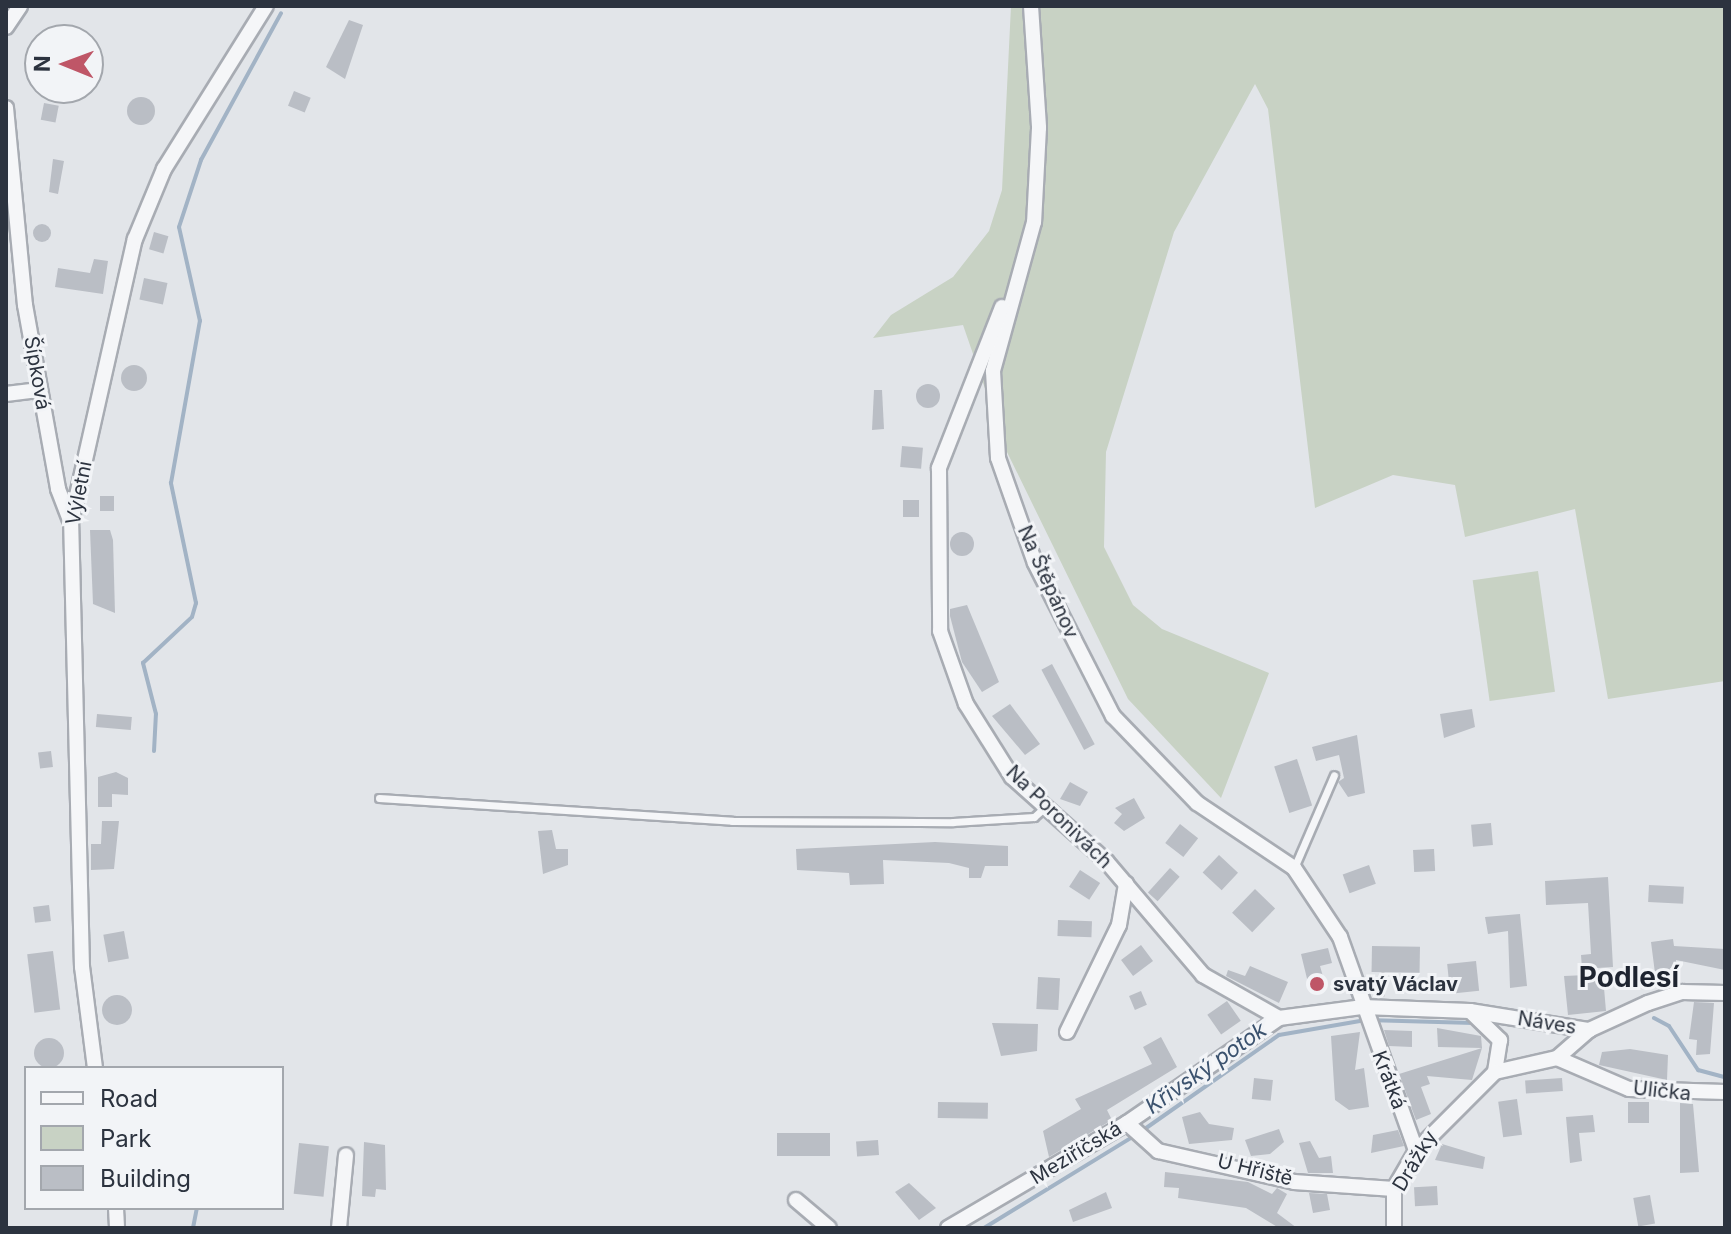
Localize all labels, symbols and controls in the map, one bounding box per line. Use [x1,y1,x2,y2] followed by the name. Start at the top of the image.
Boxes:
[24,24,104,104] north arrow
[29,55,55,72] text: N
[19,334,55,412] street label: Šípková
[61,459,97,527] street label: Výletní
[1012,522,1084,642] street label: Na Štěpánov
[1001,760,1117,874] street label: Na Poronivách
[1579,960,1679,994] district label: Podlesí
[1333,972,1458,996] place label: svatý Václav
[1308,975,1326,993] marker: svatý Václav
[1516,1007,1578,1039] street label: Náves
[1140,1016,1272,1120] water label: Křivský potok
[1367,1047,1411,1113] street label: Krátká
[24,1066,284,1210] legend
[1632,1076,1692,1106] street label: Ulička
[100,1084,158,1113] text: Road
[1026,1116,1126,1190] street label: Meziříčská
[100,1124,151,1153] text: Park
[1388,1126,1442,1196] street label: Drážky
[1215,1149,1295,1191] street label: U Hřiště
[100,1164,191,1193] text: Building

